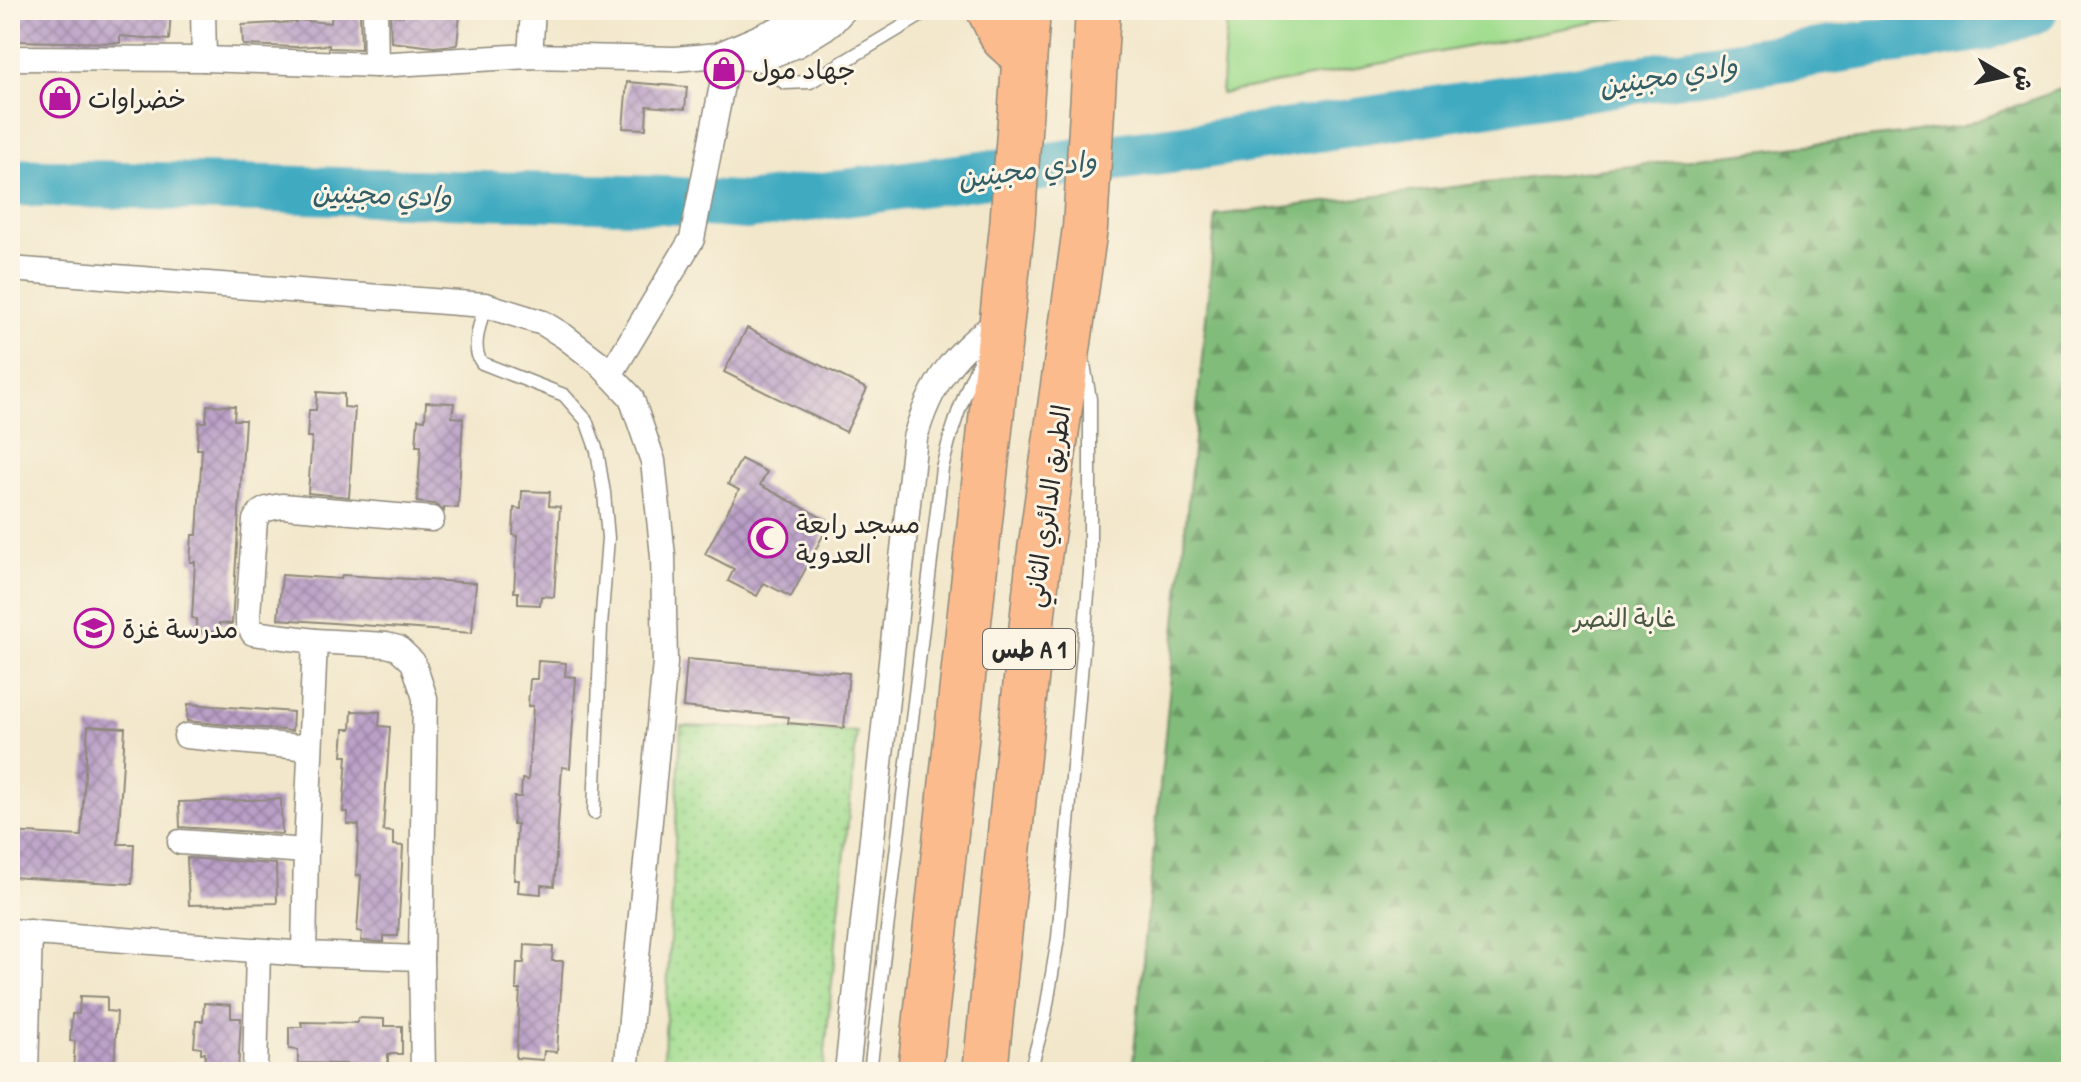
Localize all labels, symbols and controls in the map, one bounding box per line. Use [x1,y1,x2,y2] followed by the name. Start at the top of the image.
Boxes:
[1965,36,2045,116] north arrow
[1596,45,1740,107] water label: وادي مجينين
[703,48,745,90] shop icon: جهاد مول
[752,52,855,87] place label: جهاد مول
[2008,65,2041,93] text: ش
[39,77,81,119] shop icon: خضراوات
[88,81,186,116] place label: خضراوات
[955,140,1099,200] water label: وادي مجينين
[312,173,452,217] water label: وادي مجينين
[1015,402,1084,610] street label: الطريق الدائري الثاني
[796,506,920,571] place label: مسجد رابعة العدوية
[747,517,789,559] mosque icon: مسجد رابعة العدوية
[1572,600,1676,635] park label: غابة النصر
[73,607,115,649] school or university icon: مدرسة غزة
[122,611,238,646] place label: مدرسة غزة
[983,629,1075,669] road number: طس A 1

